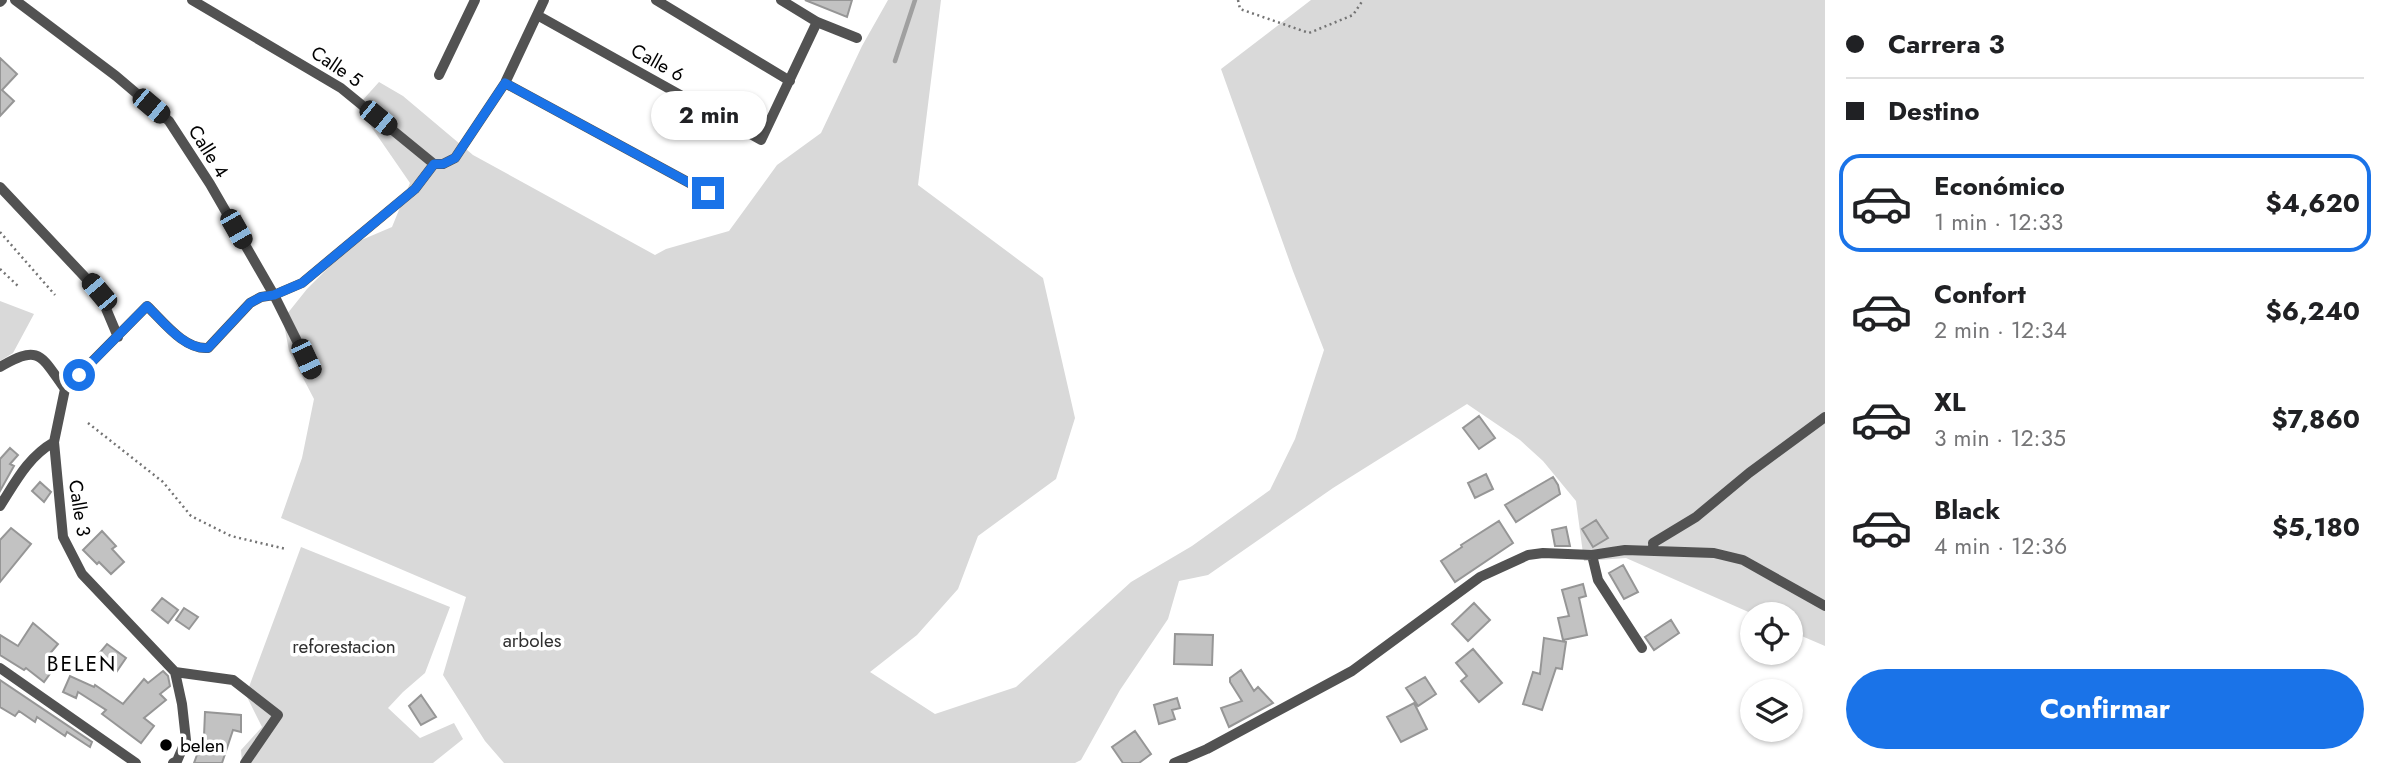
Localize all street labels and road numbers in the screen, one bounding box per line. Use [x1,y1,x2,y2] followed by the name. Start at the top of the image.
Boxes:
[626,37,689,88] street label: Calle 6
[305,39,368,94] street label: Calle 5
[182,120,235,183] street label: Calle 4
[62,478,97,538] street label: Calle 3

